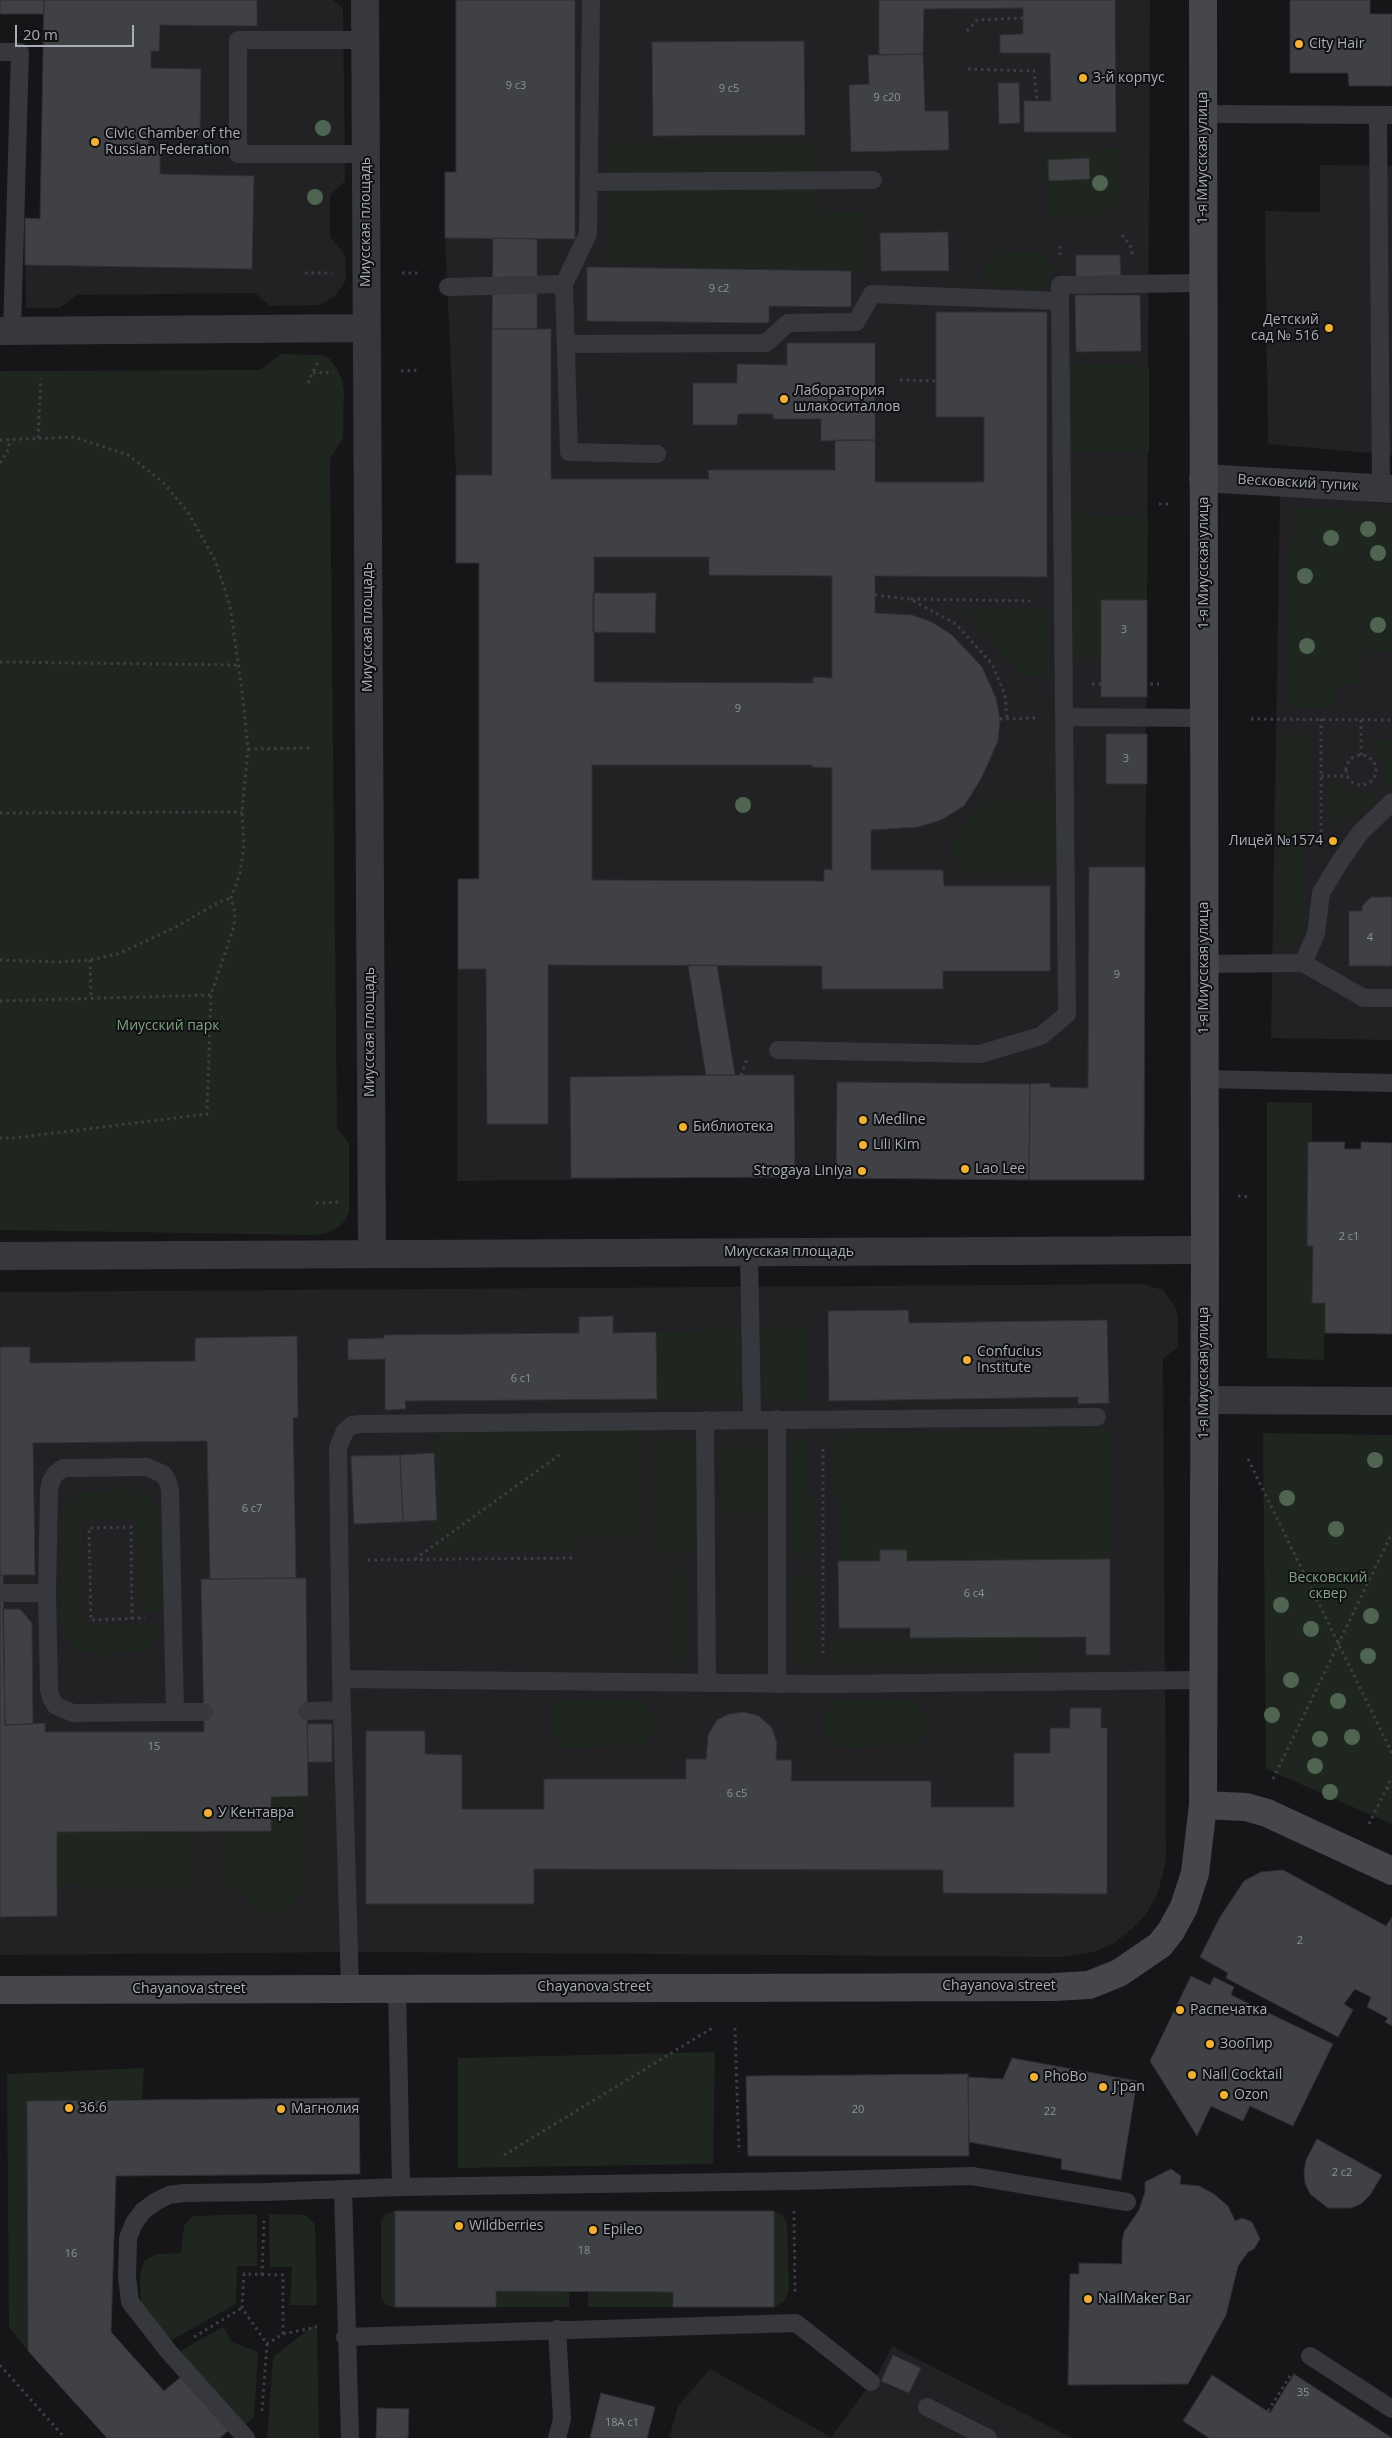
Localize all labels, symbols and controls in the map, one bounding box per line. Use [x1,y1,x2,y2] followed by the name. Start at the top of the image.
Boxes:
[18,15,136,47] scale bar
[23,24,58,44] text: 20 m
[1309,36,1364,52] place label: City Hair
[1293,38,1305,50] marker: City Hair
[1093,70,1165,86] place label: 3-й корпус
[1077,72,1089,84] marker: 3-й корпус
[506,79,526,93] house number: 9 c3
[719,82,739,96] house number: 9 с5
[874,91,900,105] house number: 9 c20
[1195,92,1211,224] street label: 1-я Миусская улица
[105,126,240,158] place label: Civic Chamber of the Russian Federation
[89,136,101,148] marker: Civic Chamber of the Russian Federation
[358,157,374,287] street label: Миусская площадь
[709,282,729,296] house number: 9 с2
[1251,312,1319,344] place label: Детский сад № 516
[1323,322,1335,334] marker: Детский сад № 516
[794,383,900,416] place label: Лаборатория шлакоситаллов
[778,393,790,405] marker: Лаборатория шлакоситаллов
[1237,471,1359,495] street label: Весковский тупик
[1196,497,1212,629] street label: 1-я Миусская улица
[360,562,376,692] street label: Миусская площадь
[1121,623,1127,637] house number: 3
[735,702,741,716] house number: 9
[1123,752,1129,766] house number: 3
[1229,833,1323,849] place label: Лицей №1574
[1327,835,1339,847] marker: Лицей №1574
[1196,902,1212,1034] street label: 1-я Миусская улица
[1367,931,1373,945] house number: 4
[362,967,378,1097] street label: Миусская площадь
[1114,968,1120,982] house number: 9
[117,1018,219,1034] park label: Миусский парк
[873,1112,926,1128] place label: Medline
[857,1114,869,1126] marker: Medline
[693,1119,774,1135] place label: Библиотека
[677,1121,689,1133] marker: Библиотека
[873,1137,920,1153] place label: Lili Kim
[857,1139,869,1151] marker: Lili Kim
[975,1161,1025,1177] place label: Lao Lee
[754,1163,852,1179] place label: Strogaya Liniya
[959,1163,971,1175] marker: Lao Lee
[856,1165,868,1177] marker: Strogaya Liniya
[1339,1230,1359,1244] house number: 2 с1
[724,1244,854,1260] street label: Миусская площадь
[1196,1307,1212,1439] street label: 1-я Миусская улица
[977,1344,1042,1376] place label: Confucius Institute
[961,1354,973,1366] marker: Confucius Institute
[511,1372,531,1386] house number: 6 с1
[242,1502,262,1516] house number: 6 с7
[1288,1570,1368,1602] park label: Весковский сквер
[964,1587,984,1601] house number: 6 с4
[148,1740,160,1754] house number: 15
[727,1787,747,1801] house number: 6 с5
[218,1805,294,1821] place label: У Кентавра
[202,1807,214,1819] marker: У Кентавра
[1297,1934,1303,1948] house number: 2
[942,1978,1056,1994] street label: Chayanova street
[537,1979,651,1995] street label: Chayanova street
[132,1981,246,1997] street label: Chayanova street
[1190,2002,1267,2018] place label: Распечатка
[1174,2004,1186,2016] marker: Распечатка
[1220,2036,1273,2052] place label: ЗооПир
[1204,2038,1216,2050] marker: ЗооПир
[1202,2067,1282,2083] place label: Nail Cocktail
[1044,2069,1087,2085] place label: PhoBo
[1186,2069,1198,2081] marker: Nail Cocktail
[1028,2071,1040,2083] marker: PhoBo
[1113,2079,1145,2095] place label: J'pan
[1097,2081,1109,2093] marker: J'pan
[1234,2087,1268,2103] place label: Ozon
[1218,2089,1230,2101] marker: Ozon
[79,2100,107,2116] place label: 36.6
[291,2101,359,2117] place label: Магнолия
[63,2102,75,2114] marker: 36.6
[275,2103,287,2115] marker: Магнолия
[852,2103,864,2117] house number: 20
[1044,2105,1056,2119] house number: 22
[1332,2166,1352,2180] house number: 2 с2
[469,2218,543,2234] place label: Wildberries
[453,2220,465,2232] marker: Wildberries
[603,2222,643,2238] place label: Epileo
[587,2224,599,2236] marker: Epileo
[578,2244,590,2258] house number: 18
[65,2247,77,2261] house number: 16
[1098,2291,1191,2307] place label: NailMaker Bar
[1082,2293,1094,2305] marker: NailMaker Bar
[1297,2386,1309,2400] house number: 35
[605,2416,639,2430] house number: 18А с1

